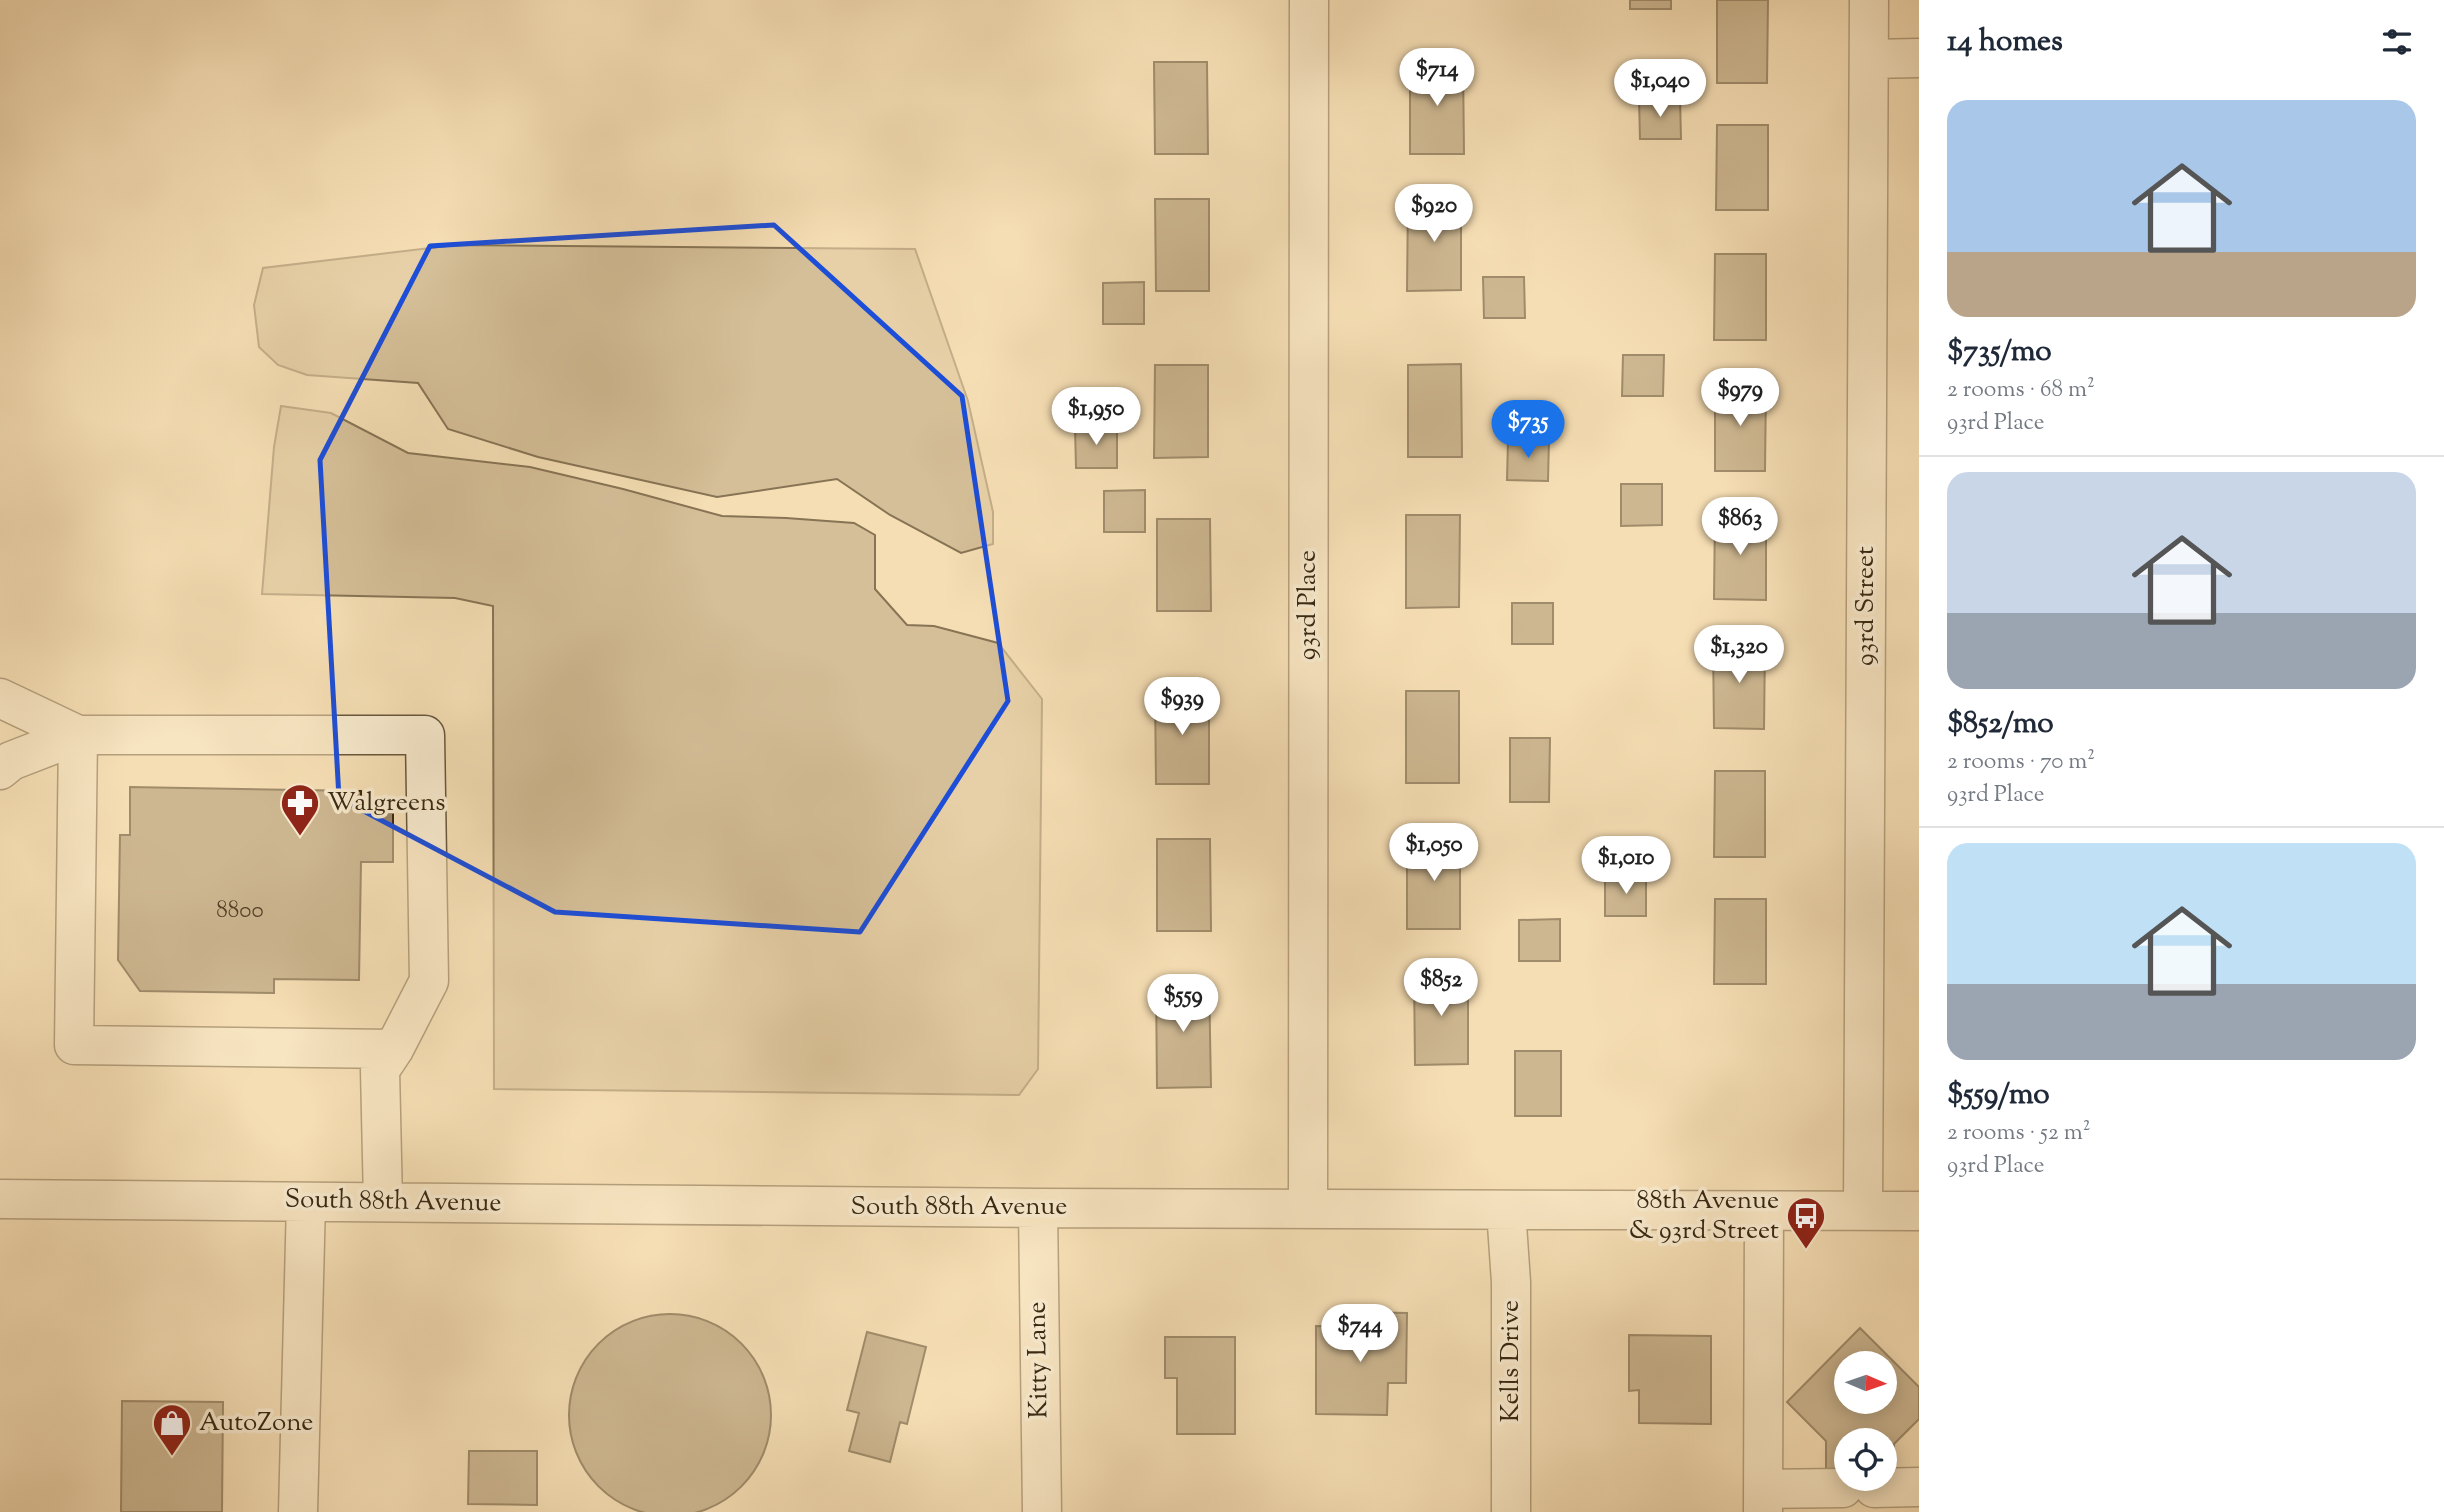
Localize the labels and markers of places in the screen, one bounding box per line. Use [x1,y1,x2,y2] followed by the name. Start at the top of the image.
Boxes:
[1396,48,1478,108] pin: $714
[1603,60,1717,119] pin: $1,040
[1393,184,1475,244] pin: $920
[1699,368,1781,428] pin: $979
[1039,388,1153,447] pin: $1,950
[1487,400,1569,460] pin: $735
[1699,498,1781,557] pin: $863
[1682,626,1796,685] pin: $1,320
[1141,678,1223,737] pin: $939
[279,782,321,837] pharmacy icon: Walgreens
[327,785,446,822] place label: Walgreens
[1377,824,1491,883] pin: $1,050
[1569,836,1683,896] pin: $1,010
[1400,958,1482,1018] pin: $852
[1142,974,1224,1034] pin: $559
[1629,1183,1779,1250] place label: 88th Avenue & 93rd Street
[1785,1195,1827,1250] bus stop icon: 88th Avenue & 93rd Street
[1319,1304,1401,1364] pin: $744
[151,1402,193,1457] shop icon: AutoZone
[199,1405,313,1442] place label: AutoZone

